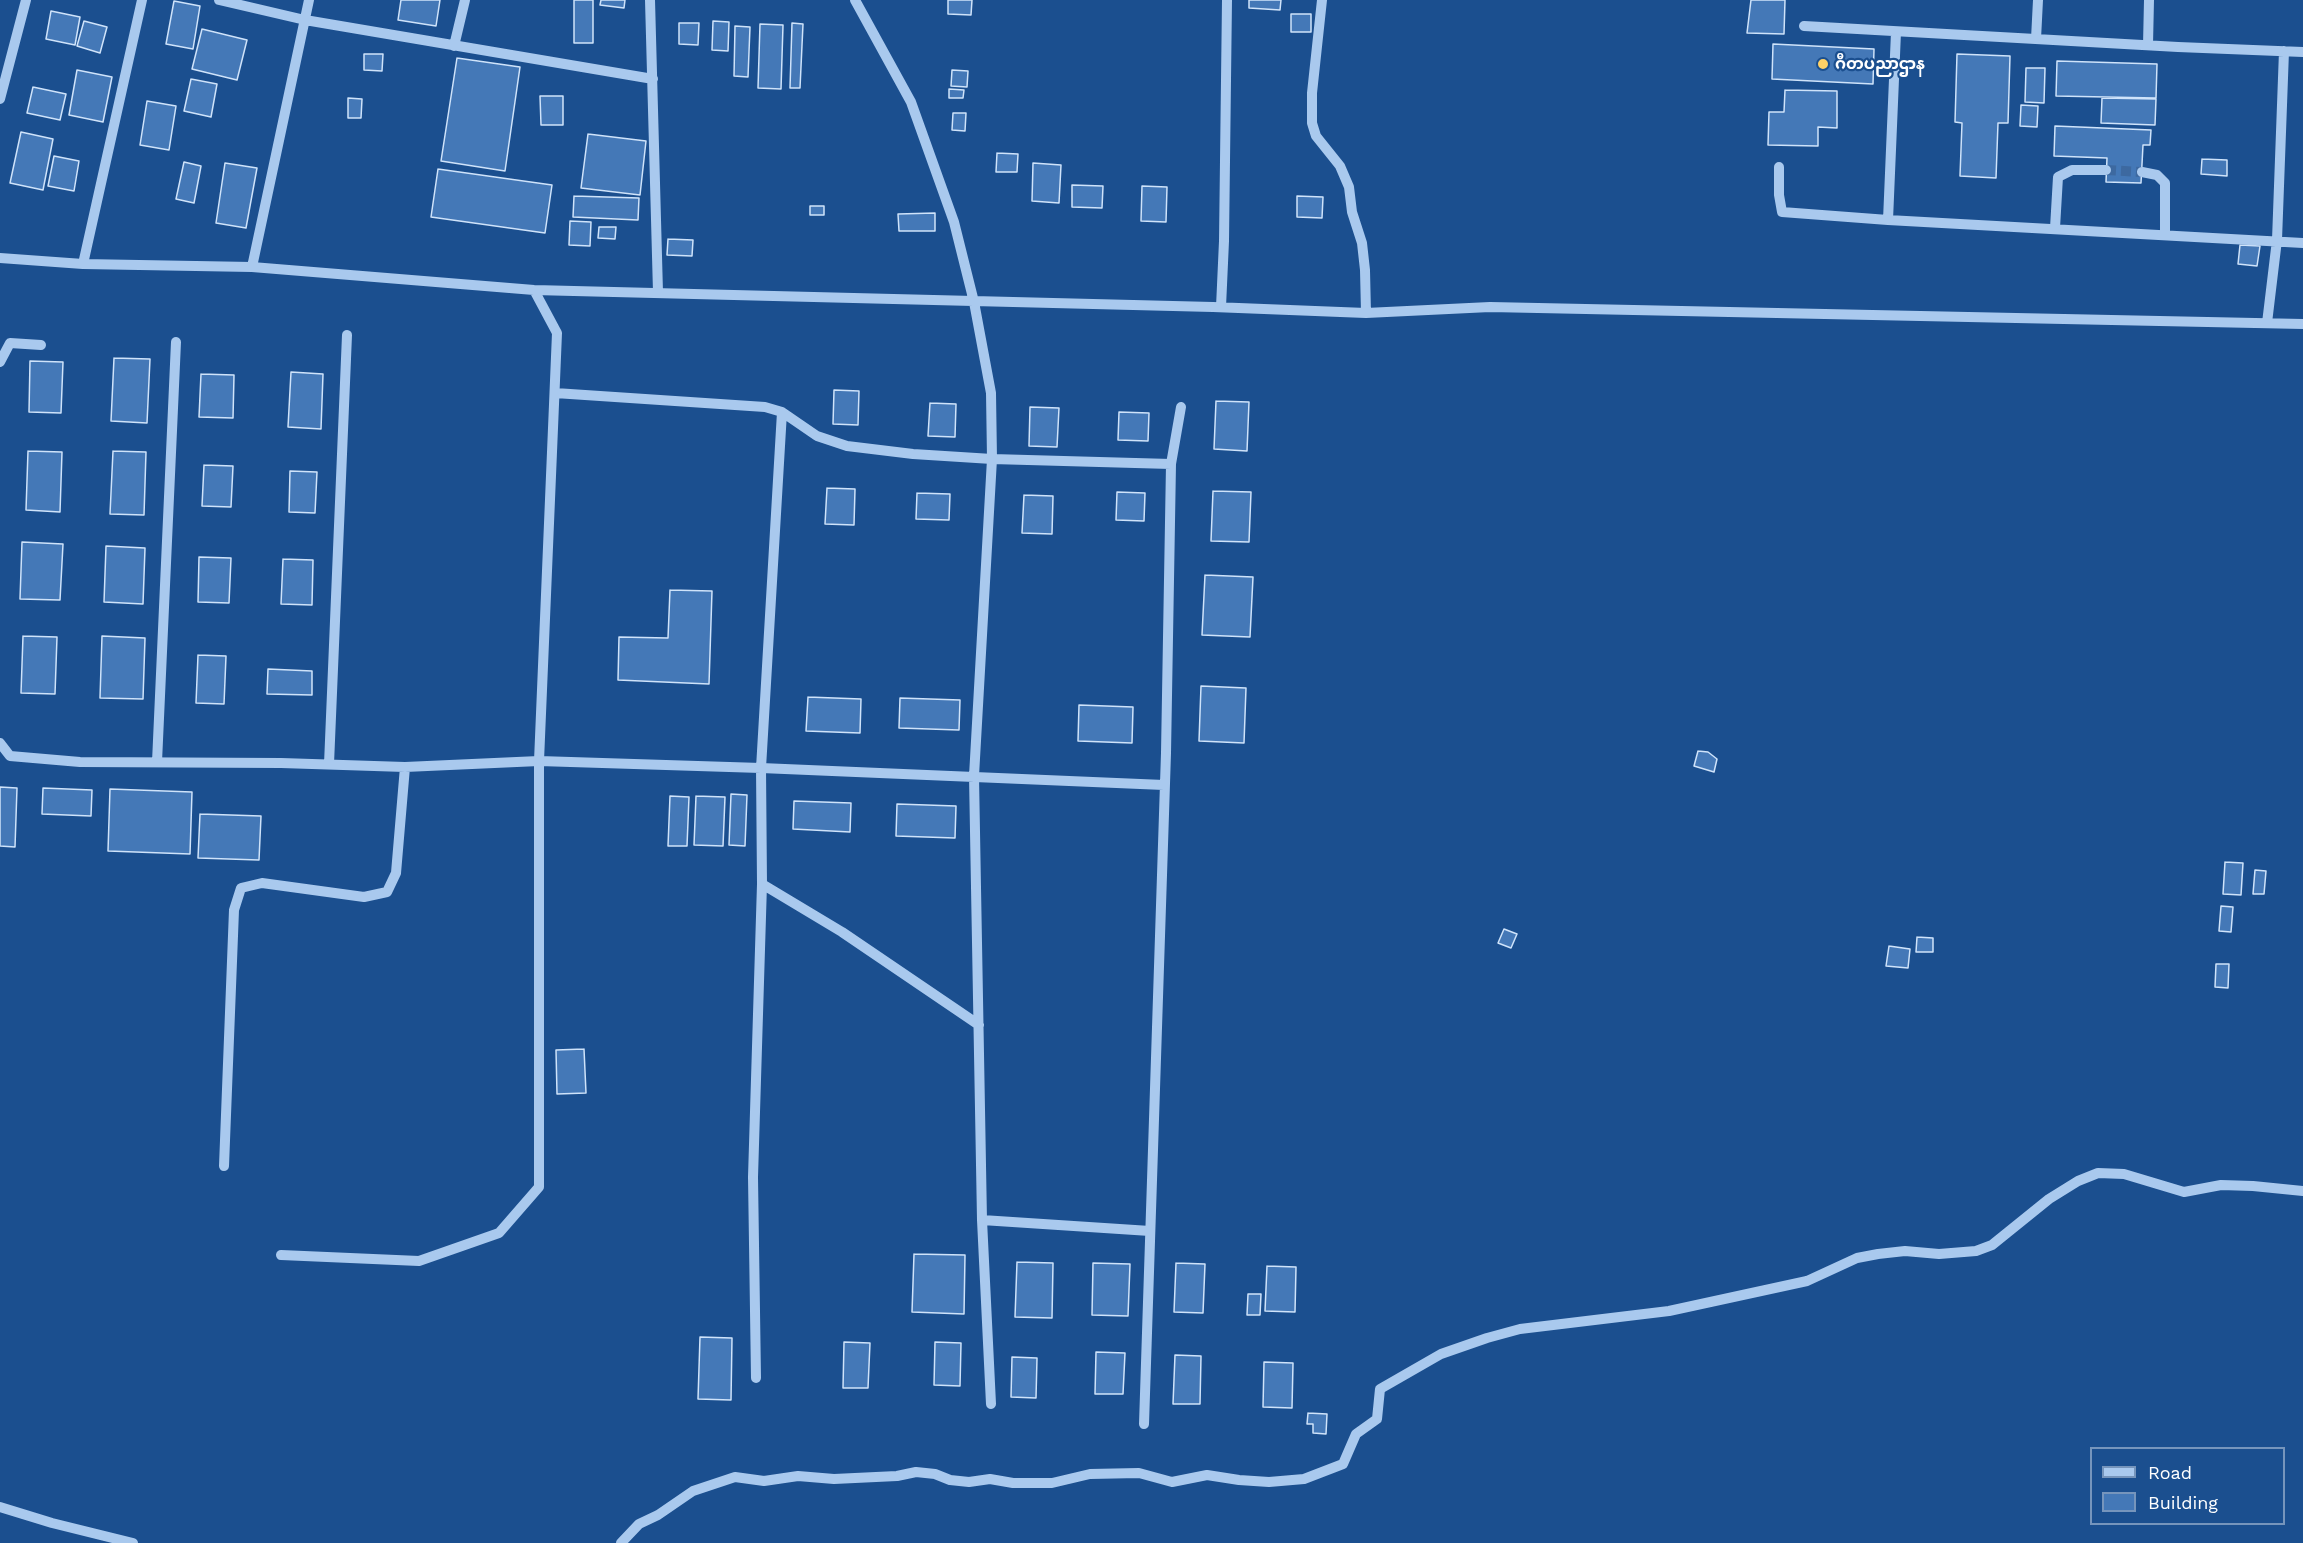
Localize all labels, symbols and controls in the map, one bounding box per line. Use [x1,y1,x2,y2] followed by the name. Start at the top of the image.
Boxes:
[1835,54,1925,74] place label: ဂီတပညာဌာန
[1816,57,1830,71] marker: ဂီတပညာဌာန
[2090,1447,2285,1525] legend
[2148,1462,2192,1483] text: Road
[2148,1492,2218,1513] text: Building

